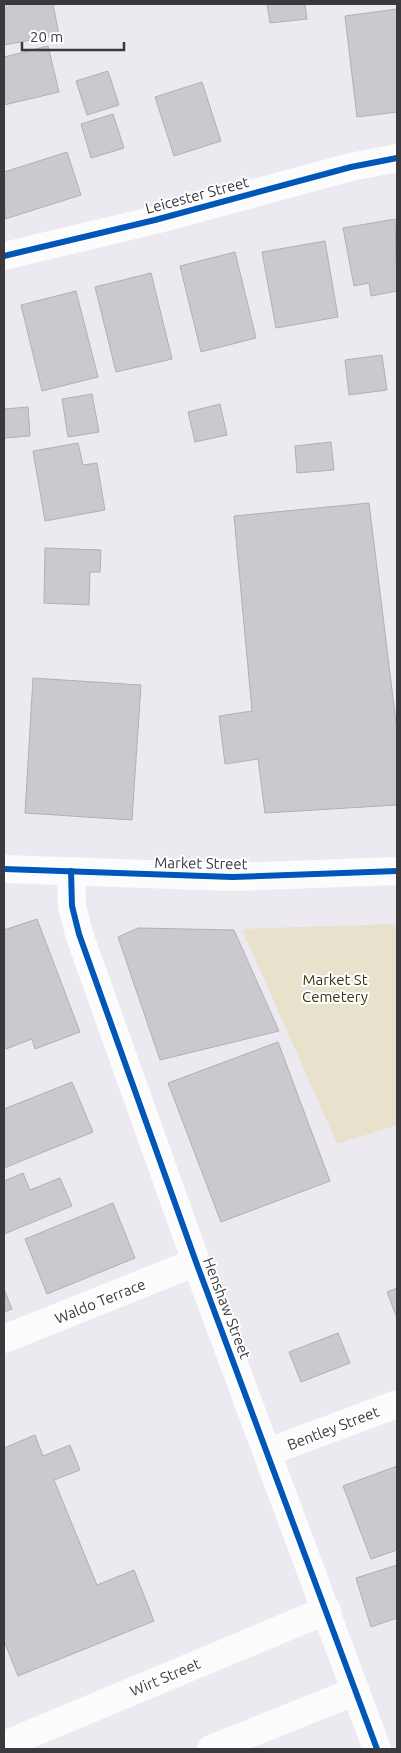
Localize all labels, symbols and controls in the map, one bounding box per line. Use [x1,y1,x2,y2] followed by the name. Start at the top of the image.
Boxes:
[22,20,125,52] scale bar
[30,28,63,45] text: 20 m
[143,173,251,217] street label: Leicester Street
[154,854,248,872] street label: Market Street
[302,971,368,1005] park label: Market St Cemetery
[200,1255,254,1361] street label: Henshaw Street
[52,1275,148,1327] street label: Waldo Terrace
[285,1403,381,1453] street label: Bentley Street
[127,1655,203,1699] street label: Wirt Street

